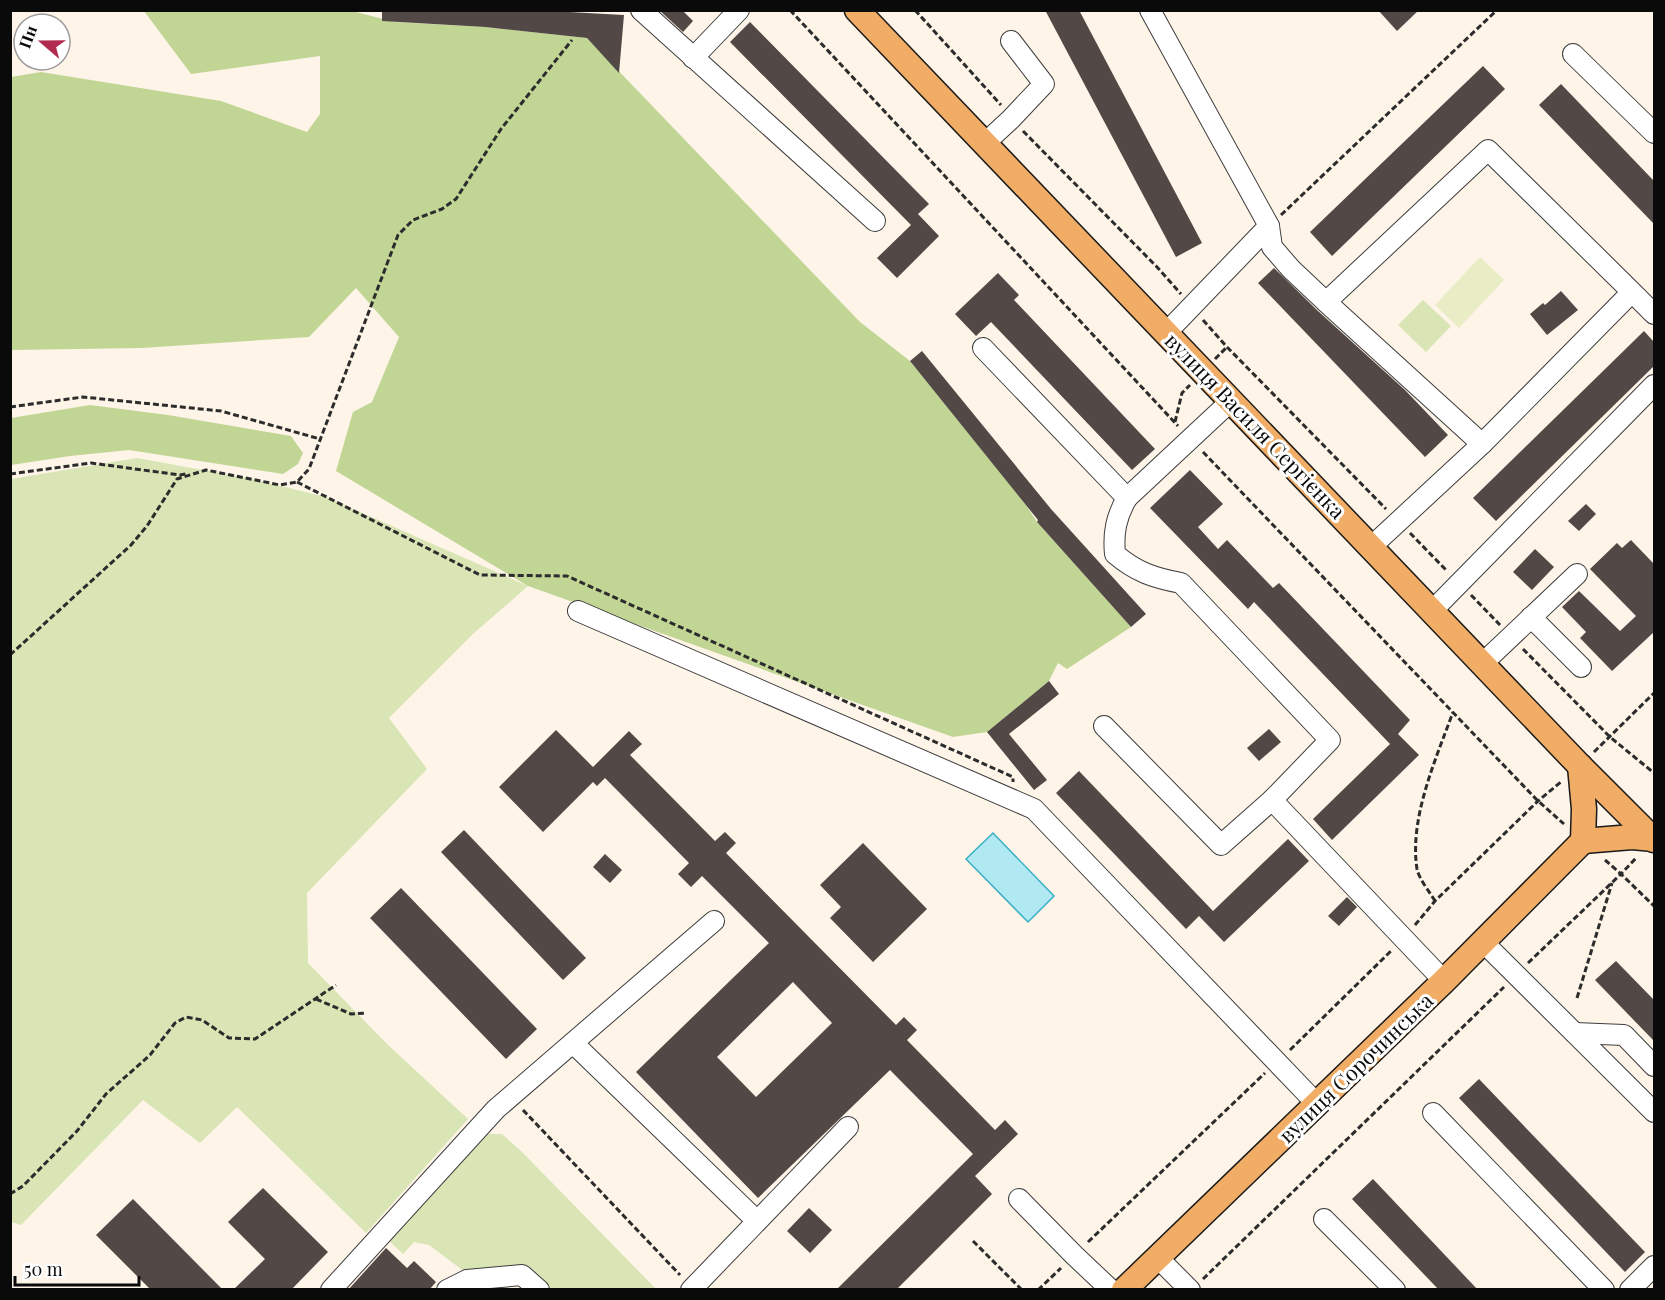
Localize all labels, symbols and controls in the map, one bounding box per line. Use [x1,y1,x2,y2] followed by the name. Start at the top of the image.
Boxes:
[12,12,72,72] north arrow
[14,22,41,51] text: Пн
[1160,326,1353,524] street label: вулиця Василя Сергієнка
[1272,986,1439,1148] street label: вулиця Сорочинська
[15,1249,140,1287] scale bar
[24,1257,63,1281] text: 50 m

